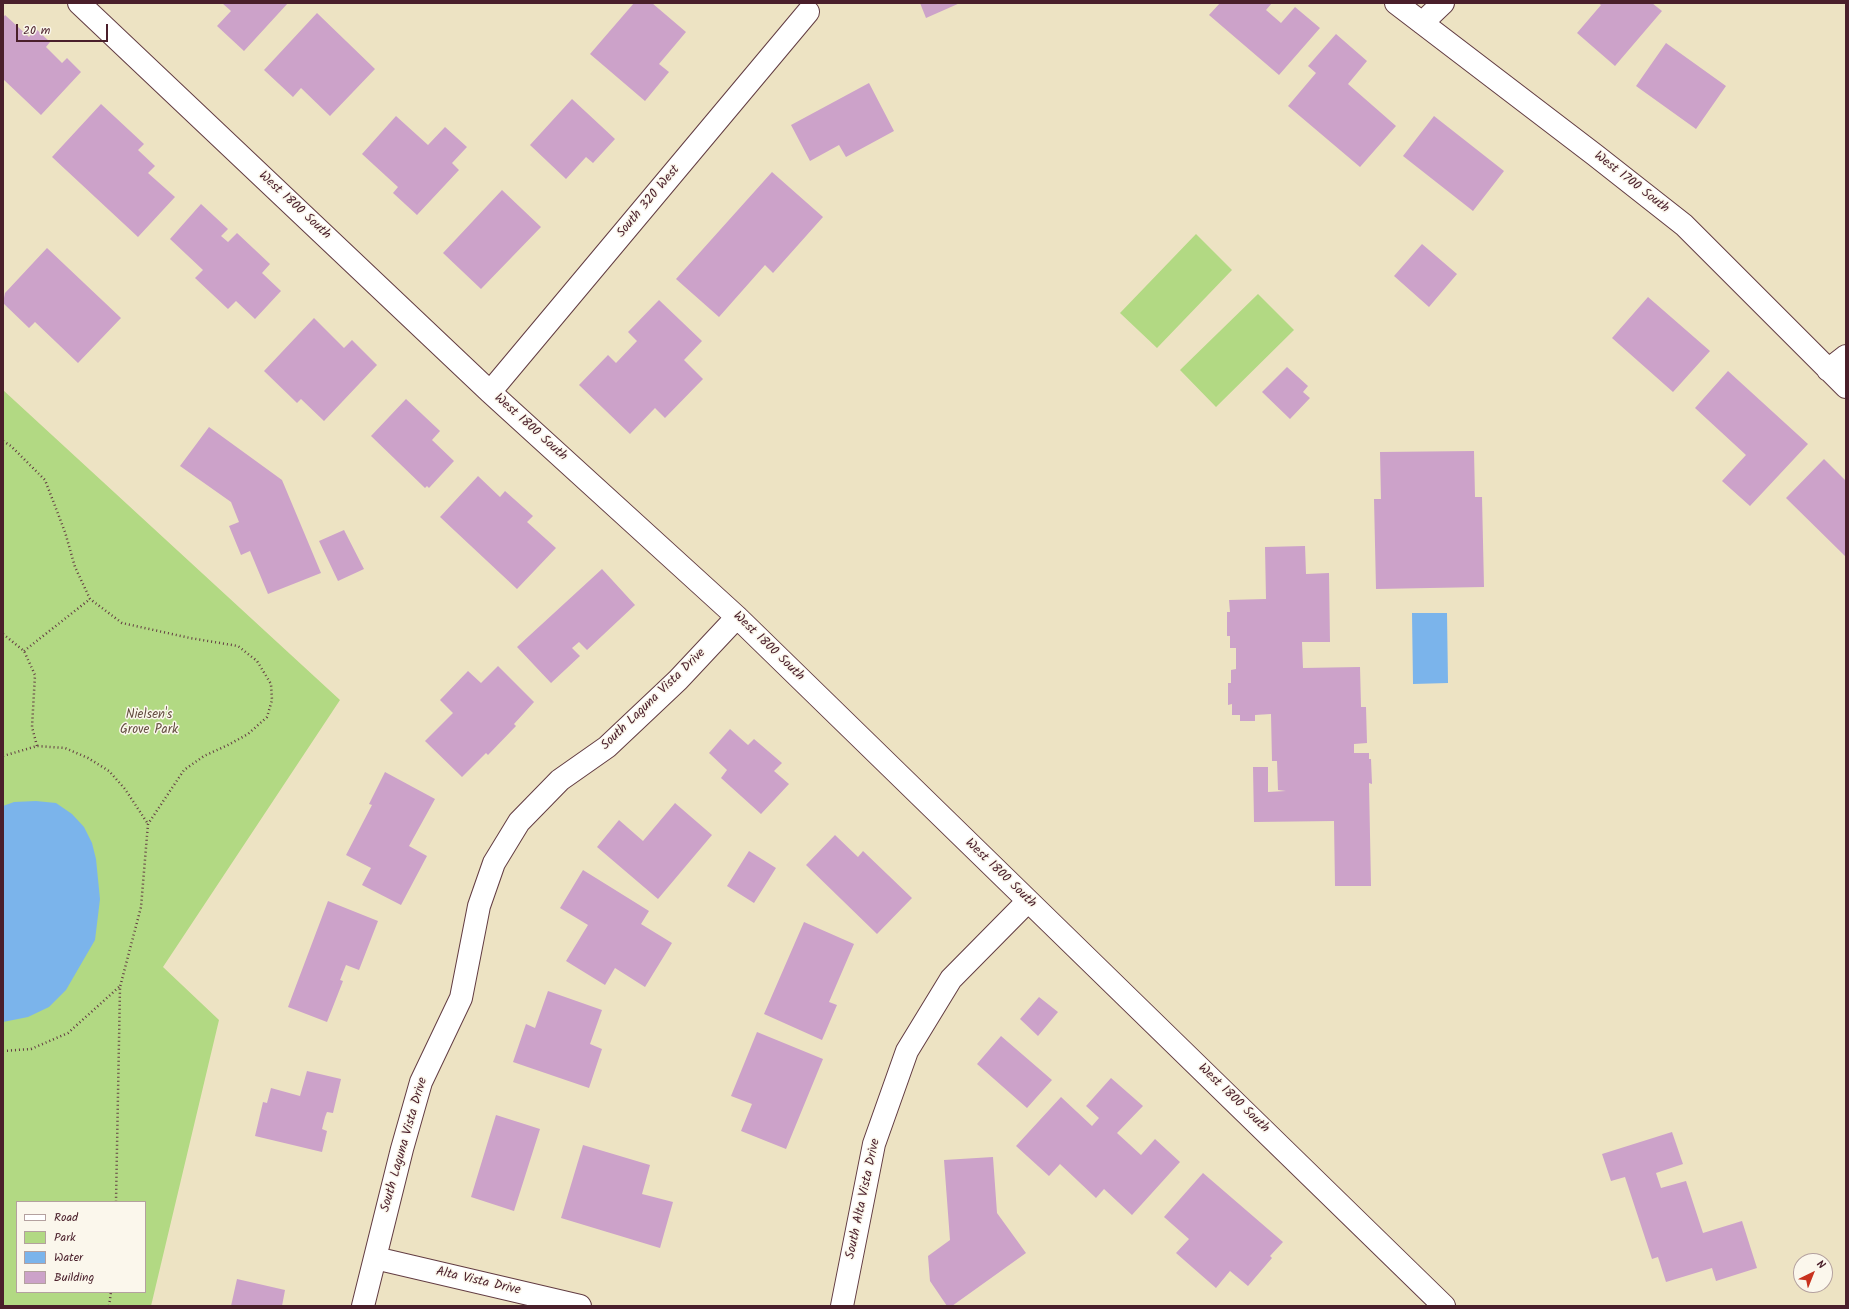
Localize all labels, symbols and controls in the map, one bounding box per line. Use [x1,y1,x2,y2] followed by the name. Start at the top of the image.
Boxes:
[18,16,110,42] scale bar
[23,21,50,40] text: 20 m
[1590,149,1672,217] street label: West 1700 South
[614,163,684,241] street label: South 320 West
[255,169,333,243] street label: West 1800 South
[490,391,570,465] street label: West 1800 South
[729,609,807,685] street label: West 1800 South
[599,646,709,754] street label: South Laguna Vista Drive
[120,708,178,739] park label: Nielsen's Grove Park
[961,836,1039,912] street label: West 1800 South
[1194,1061,1272,1137] street label: West 1800 South
[378,1076,432,1214] street label: South Laguna Vista Drive
[844,1137,884,1261] street label: South Alta Vista Drive
[16,1201,146,1293] legend
[54,1208,78,1227] text: Road
[54,1228,76,1247] text: Park
[54,1248,83,1267] text: Water
[1793,1253,1833,1293] north arrow
[1812,1256,1829,1274] text: N
[434,1265,522,1299] street label: Alta Vista Drive
[54,1268,94,1287] text: Building

